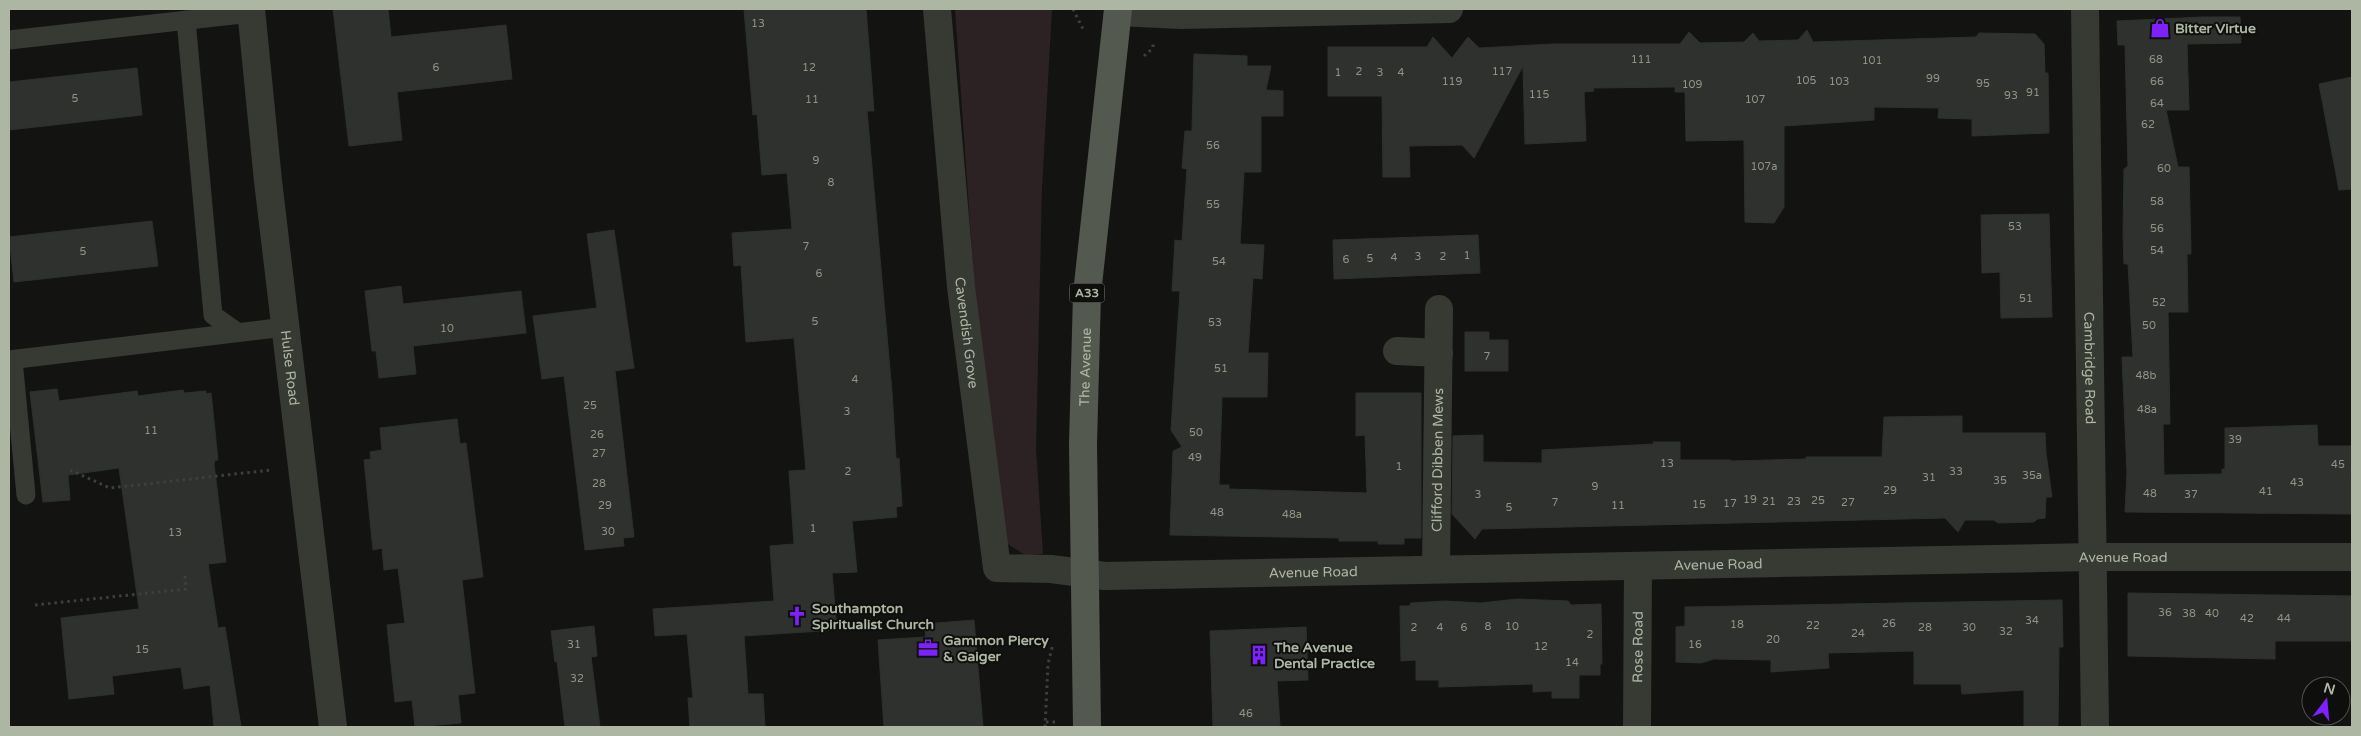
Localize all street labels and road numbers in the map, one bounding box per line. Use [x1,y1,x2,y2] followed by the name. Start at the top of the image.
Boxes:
[952,276,982,389] street label: Cavendish Grove
[1070,284,1104,302] road number: A33
[2081,312,2099,424] street label: Cambridge Road
[1076,327,1095,407] street label: The Avenue
[277,329,303,407] street label: Hulse Road
[1428,388,1447,532] street label: Clifford Dibben Mews
[2078,548,2168,566] street label: Avenue Road
[1673,555,1763,574] street label: Avenue Road
[1269,563,1358,581] street label: Avenue Road
[1629,611,1646,683] street label: Rose Road

